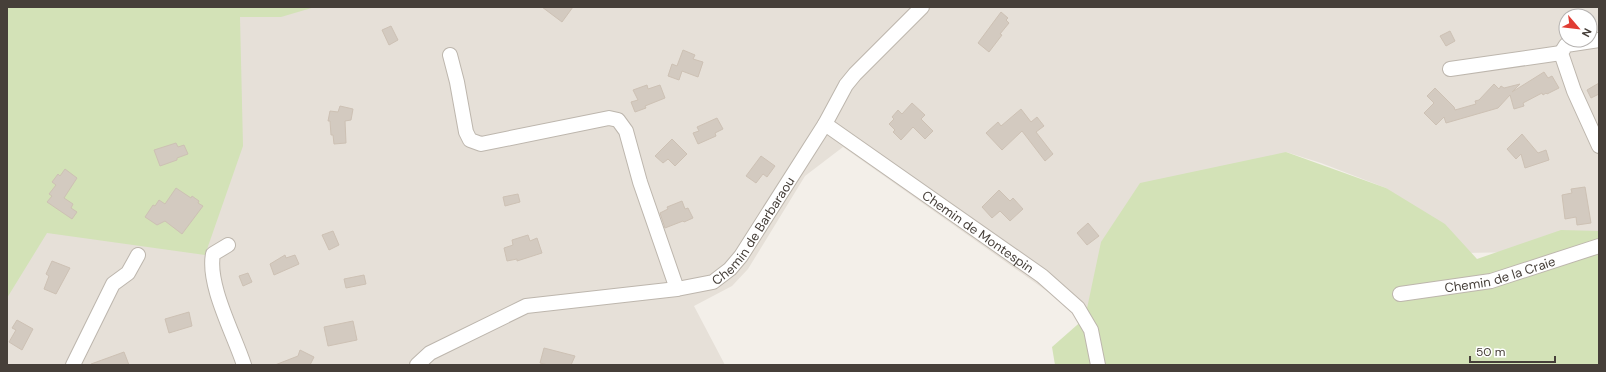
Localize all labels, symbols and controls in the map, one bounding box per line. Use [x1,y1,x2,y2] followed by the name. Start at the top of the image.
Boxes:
[1558,8,1598,48] north arrow
[1579,26,1595,40] text: N
[708,173,798,289] street label: Chemin de Barbaraou
[919,187,1037,277] street label: Chemin de Montespin
[1443,253,1558,297] street label: Chemin de la Craie
[1470,338,1555,364] scale bar
[1476,344,1505,360] text: 50 m

